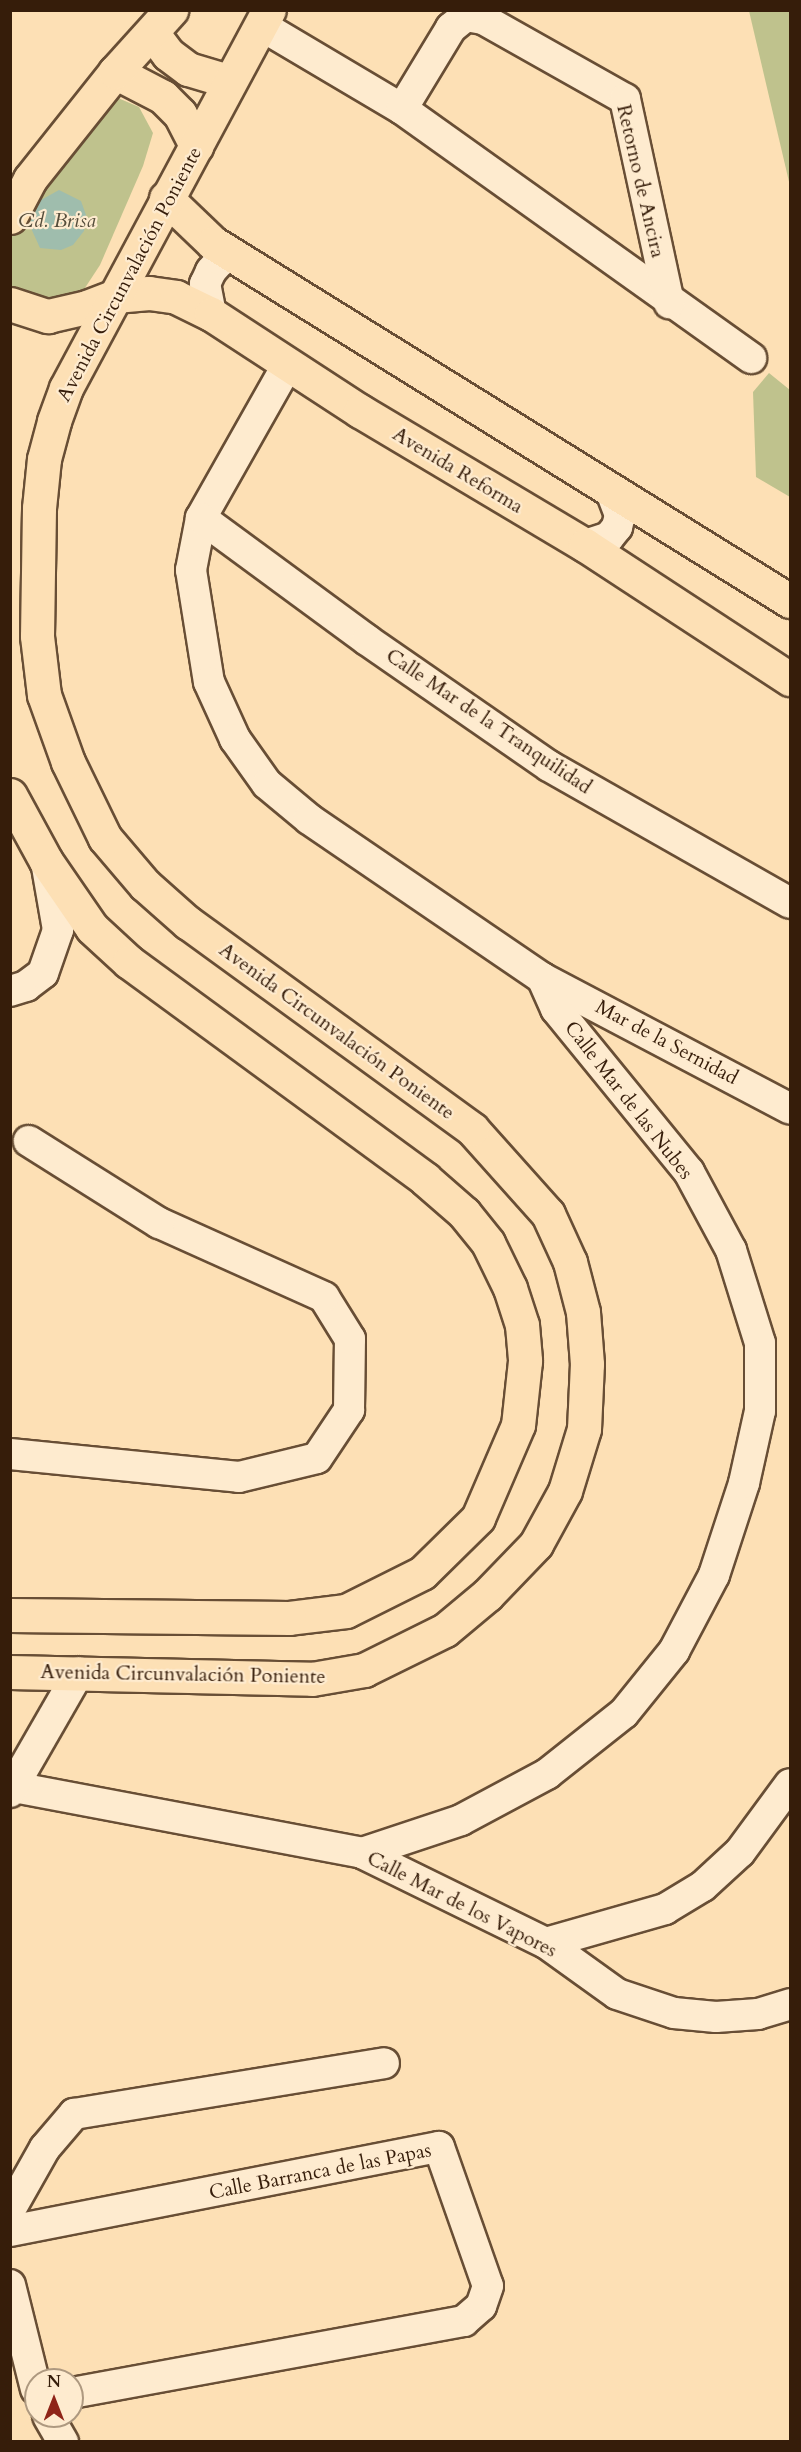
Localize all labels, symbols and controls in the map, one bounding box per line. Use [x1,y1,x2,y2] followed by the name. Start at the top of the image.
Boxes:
[612,102,670,260] street label: Retorno de Ancira
[52,143,206,405] street label: Avenida Circunvalación Poniente
[18,208,96,234] water label: Cd. Brisa
[388,422,528,518] street label: Avenida Reforma
[382,643,596,799] street label: Calle Mar de la Tranquilidad
[215,938,459,1124] street label: Avenida Circunvalación Poniente
[592,994,742,1090] street label: Mar de la Sernidad
[560,1016,698,1184] street label: Calle Mar de las Nubes
[40,1660,326,1688] street label: Avenida Circunvalación Poniente
[363,1846,561,1962] street label: Calle Mar de los Vapores
[207,2138,433,2204] street label: Calle Barranca de las Papas
[24,2368,84,2428] north arrow
[47,2371,61,2393] text: N

